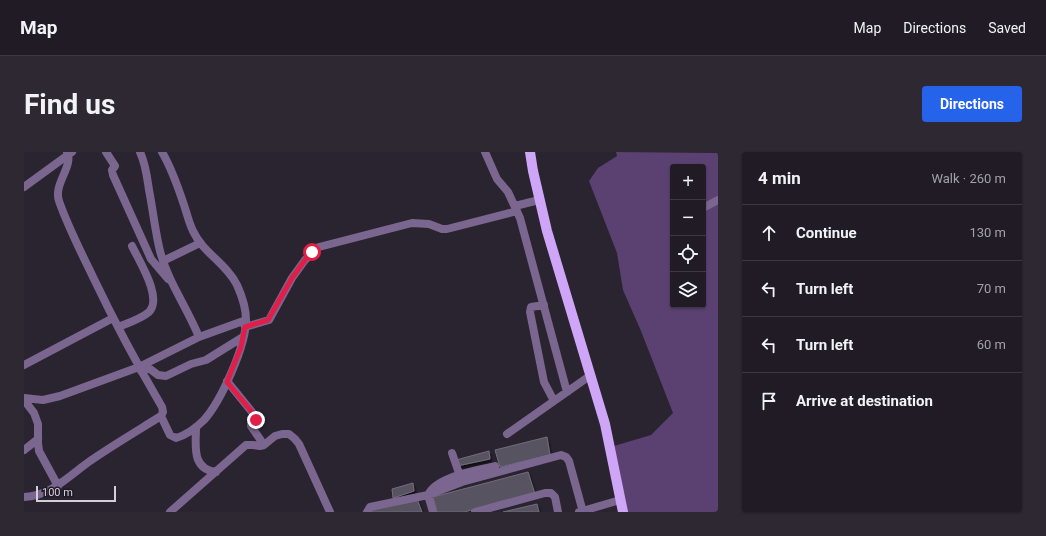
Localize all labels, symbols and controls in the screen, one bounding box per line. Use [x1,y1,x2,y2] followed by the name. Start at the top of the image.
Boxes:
[20,16,58,39] text: Map
[854,20,881,36] text: Map
[903,20,966,36] text: Directions
[988,20,1026,36] text: Saved
[922,86,1022,122] button: Directions
[24,88,115,121] text: Find us
[670,164,706,308] map controls
[670,164,706,200] button: +
[758,168,801,188] text: 4 min
[931,171,1006,186] text: Walk · 260 m
[670,200,706,236] button: −
[758,222,780,244] icon: ahead
[796,224,857,242] text: Continue
[969,225,1006,240] text: 130 m
[670,236,706,272] button: locate
[303,243,321,261] route start
[670,272,706,308] button: layers
[758,278,780,300] icon: left
[796,280,853,298] text: Turn left
[977,281,1006,296] text: 70 m
[758,334,780,356] icon: left
[796,336,853,354] text: Turn left
[977,337,1006,352] text: 60 m
[758,390,780,412] icon: arrive
[796,392,933,410] text: Arrive at destination
[247,411,265,429] route end
[36,484,116,503] scale bar
[42,486,73,499] text: 100 m

